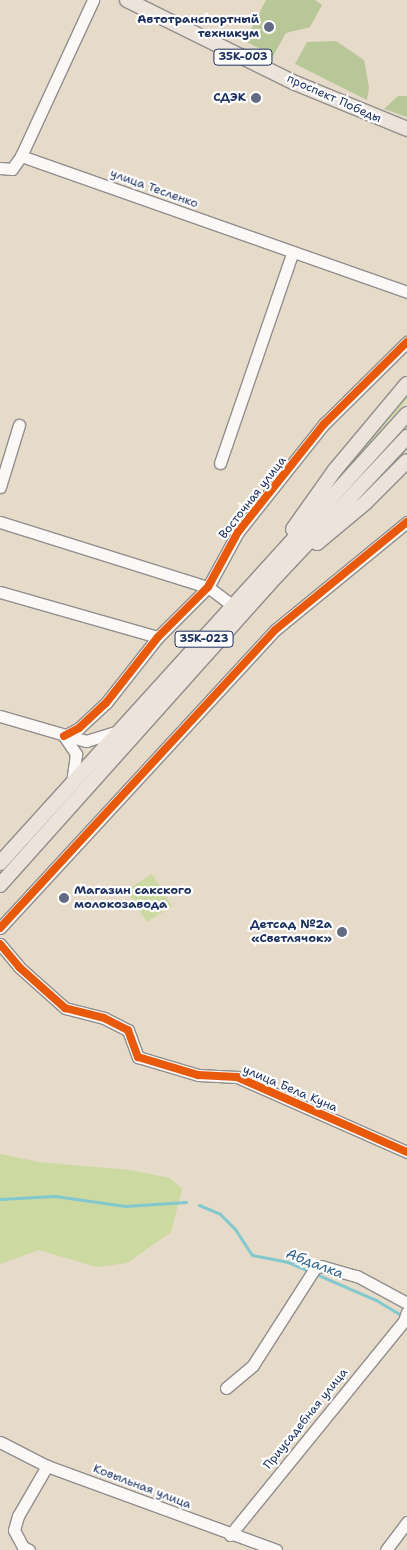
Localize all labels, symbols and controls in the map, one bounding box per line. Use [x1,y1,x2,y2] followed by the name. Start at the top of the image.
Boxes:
[137,13,259,41] place label: Автотранспортный техникум
[263,21,275,33] marker: Автотранспортный техникум
[213,48,273,66] road number: 35К-003
[284,72,384,126] street label: проспект Победы
[213,91,246,105] place label: СДЭК
[250,92,262,104] marker: СДЭК
[108,166,200,212] street label: улица Тесленко
[216,454,290,542] street label: Восточная улица
[174,630,234,648] road number: 35К-023
[74,884,192,912] place label: Магазин сакского молокозавода
[58,892,70,904] marker: Магазин сакского молокозавода
[250,918,332,946] place label: Детсад №2а «Светлячок»
[336,926,348,938] marker: Детсад №2а «Светлячок»
[240,1063,340,1115] street label: улица Бела Куна
[284,1244,346,1282] water label: Абдалка
[261,1366,351,1472] street label: Приусадебная улица
[91,1462,193,1512] street label: Ковыльная улица

